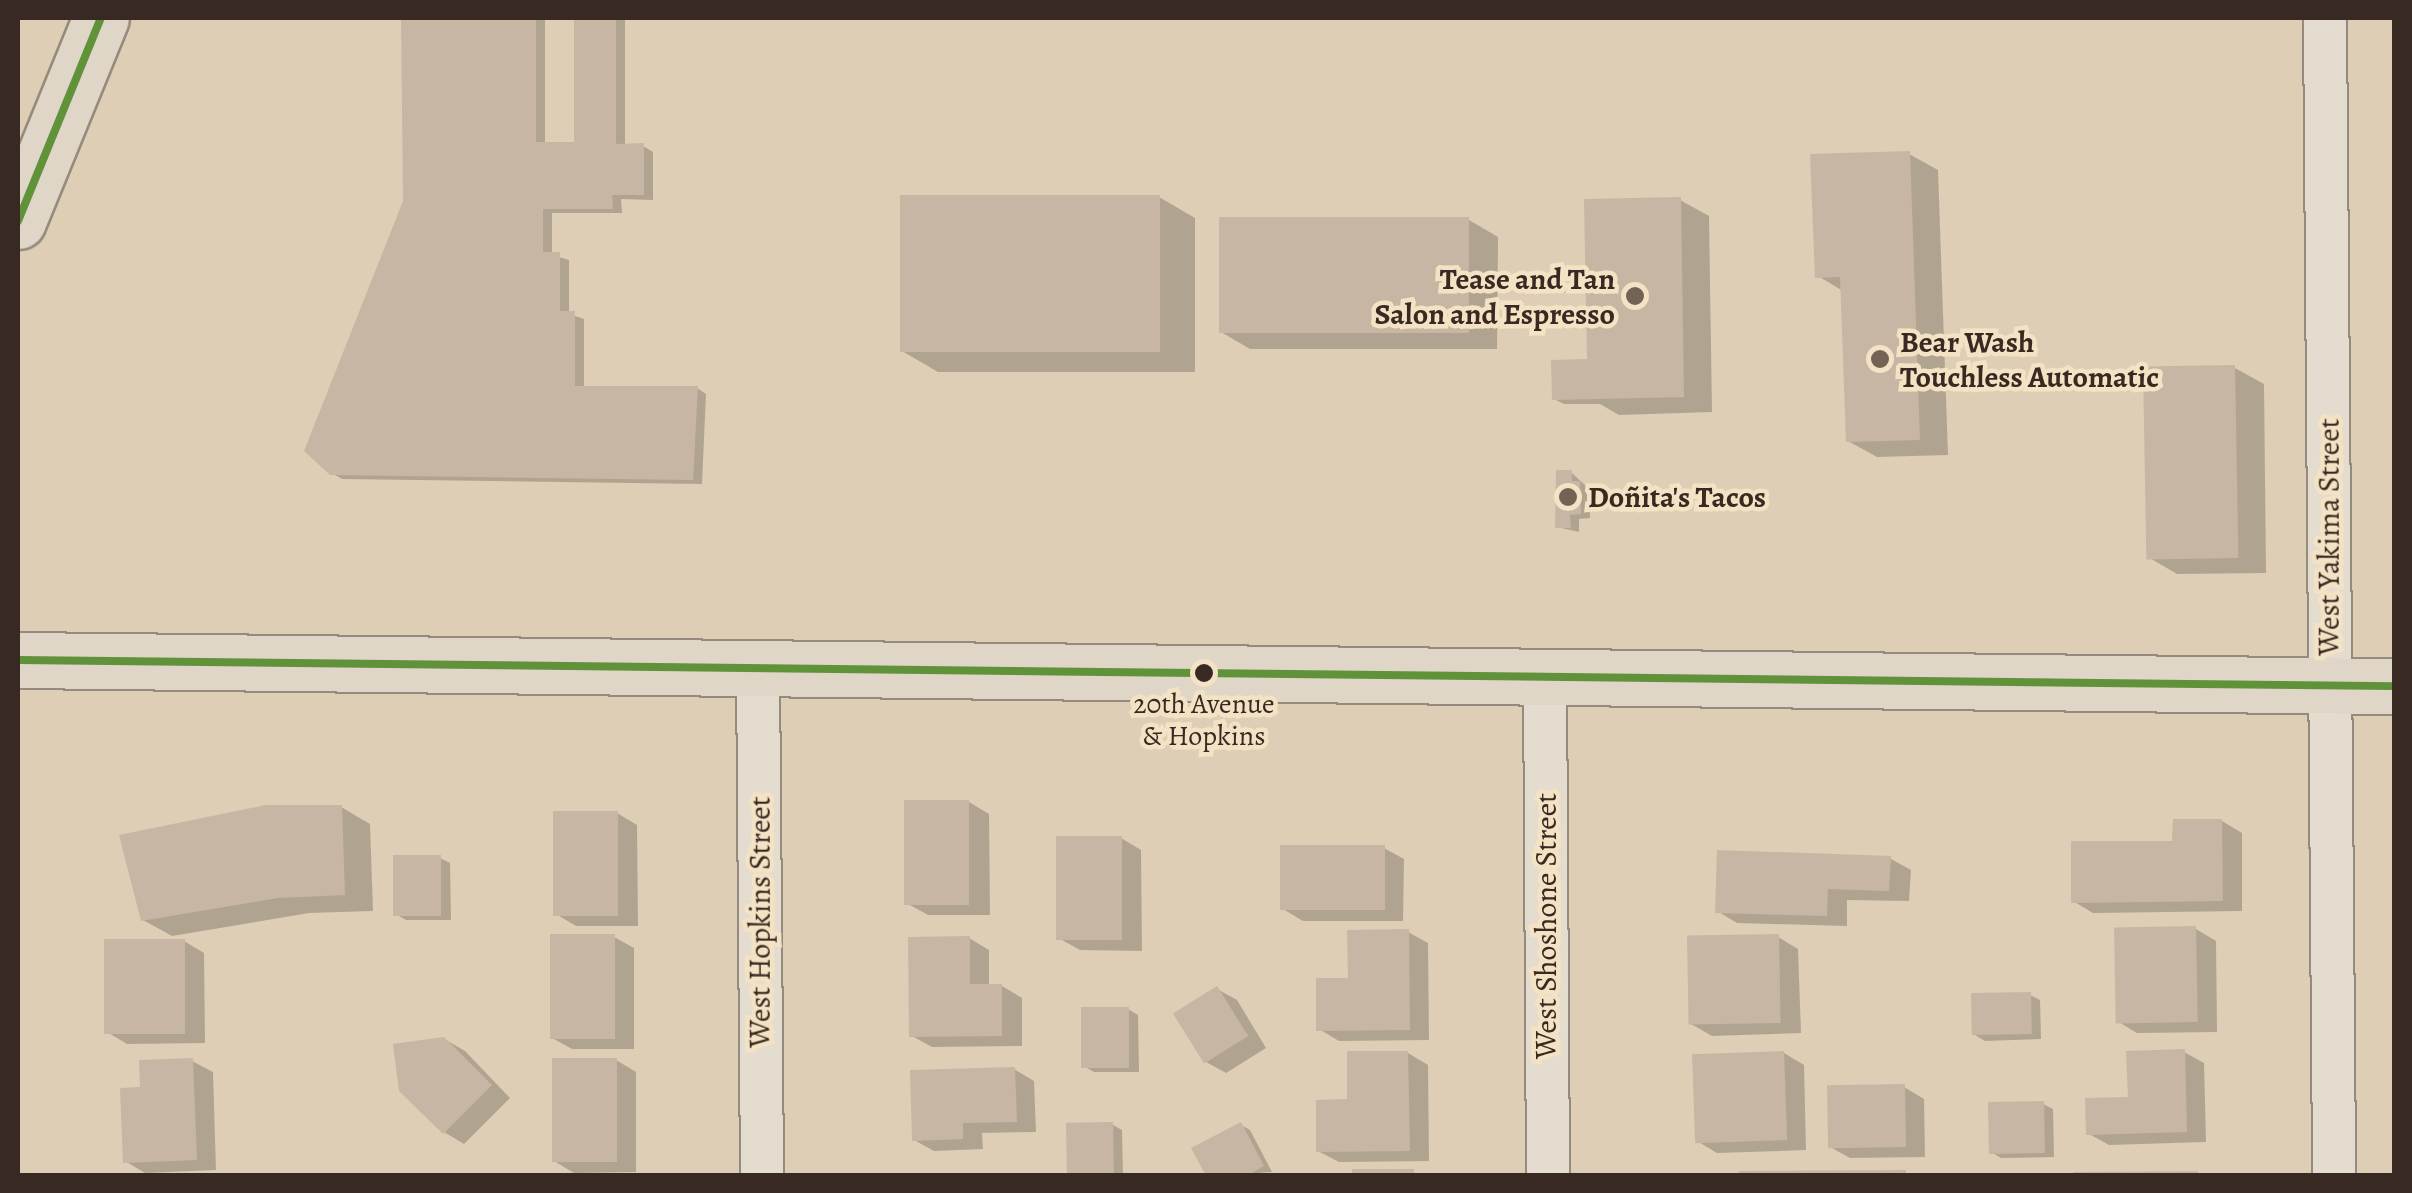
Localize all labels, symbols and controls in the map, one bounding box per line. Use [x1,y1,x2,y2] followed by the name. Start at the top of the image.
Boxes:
[1375,261,1615,332] place label: Tease and Tan Salon and Espresso
[1624,285,1646,307] marker: Tease and Tan Salon and Espresso
[1900,324,2159,394] place label: Bear Wash Touchless Automatic
[1869,348,1891,370] marker: Bear Wash Touchless Automatic
[2311,418,2347,656] street label: West Yakima Street
[1588,479,1766,515] place label: Doñita's Tacos
[1557,486,1579,508] marker: Doñita's Tacos
[1194,663,1214,683] marker: 20th Avenue & Hopkins
[1133,687,1275,753] place label: 20th Avenue & Hopkins
[1528,793,1564,1059] street label: West Shoshone Street
[742,796,778,1048] street label: West Hopkins Street

